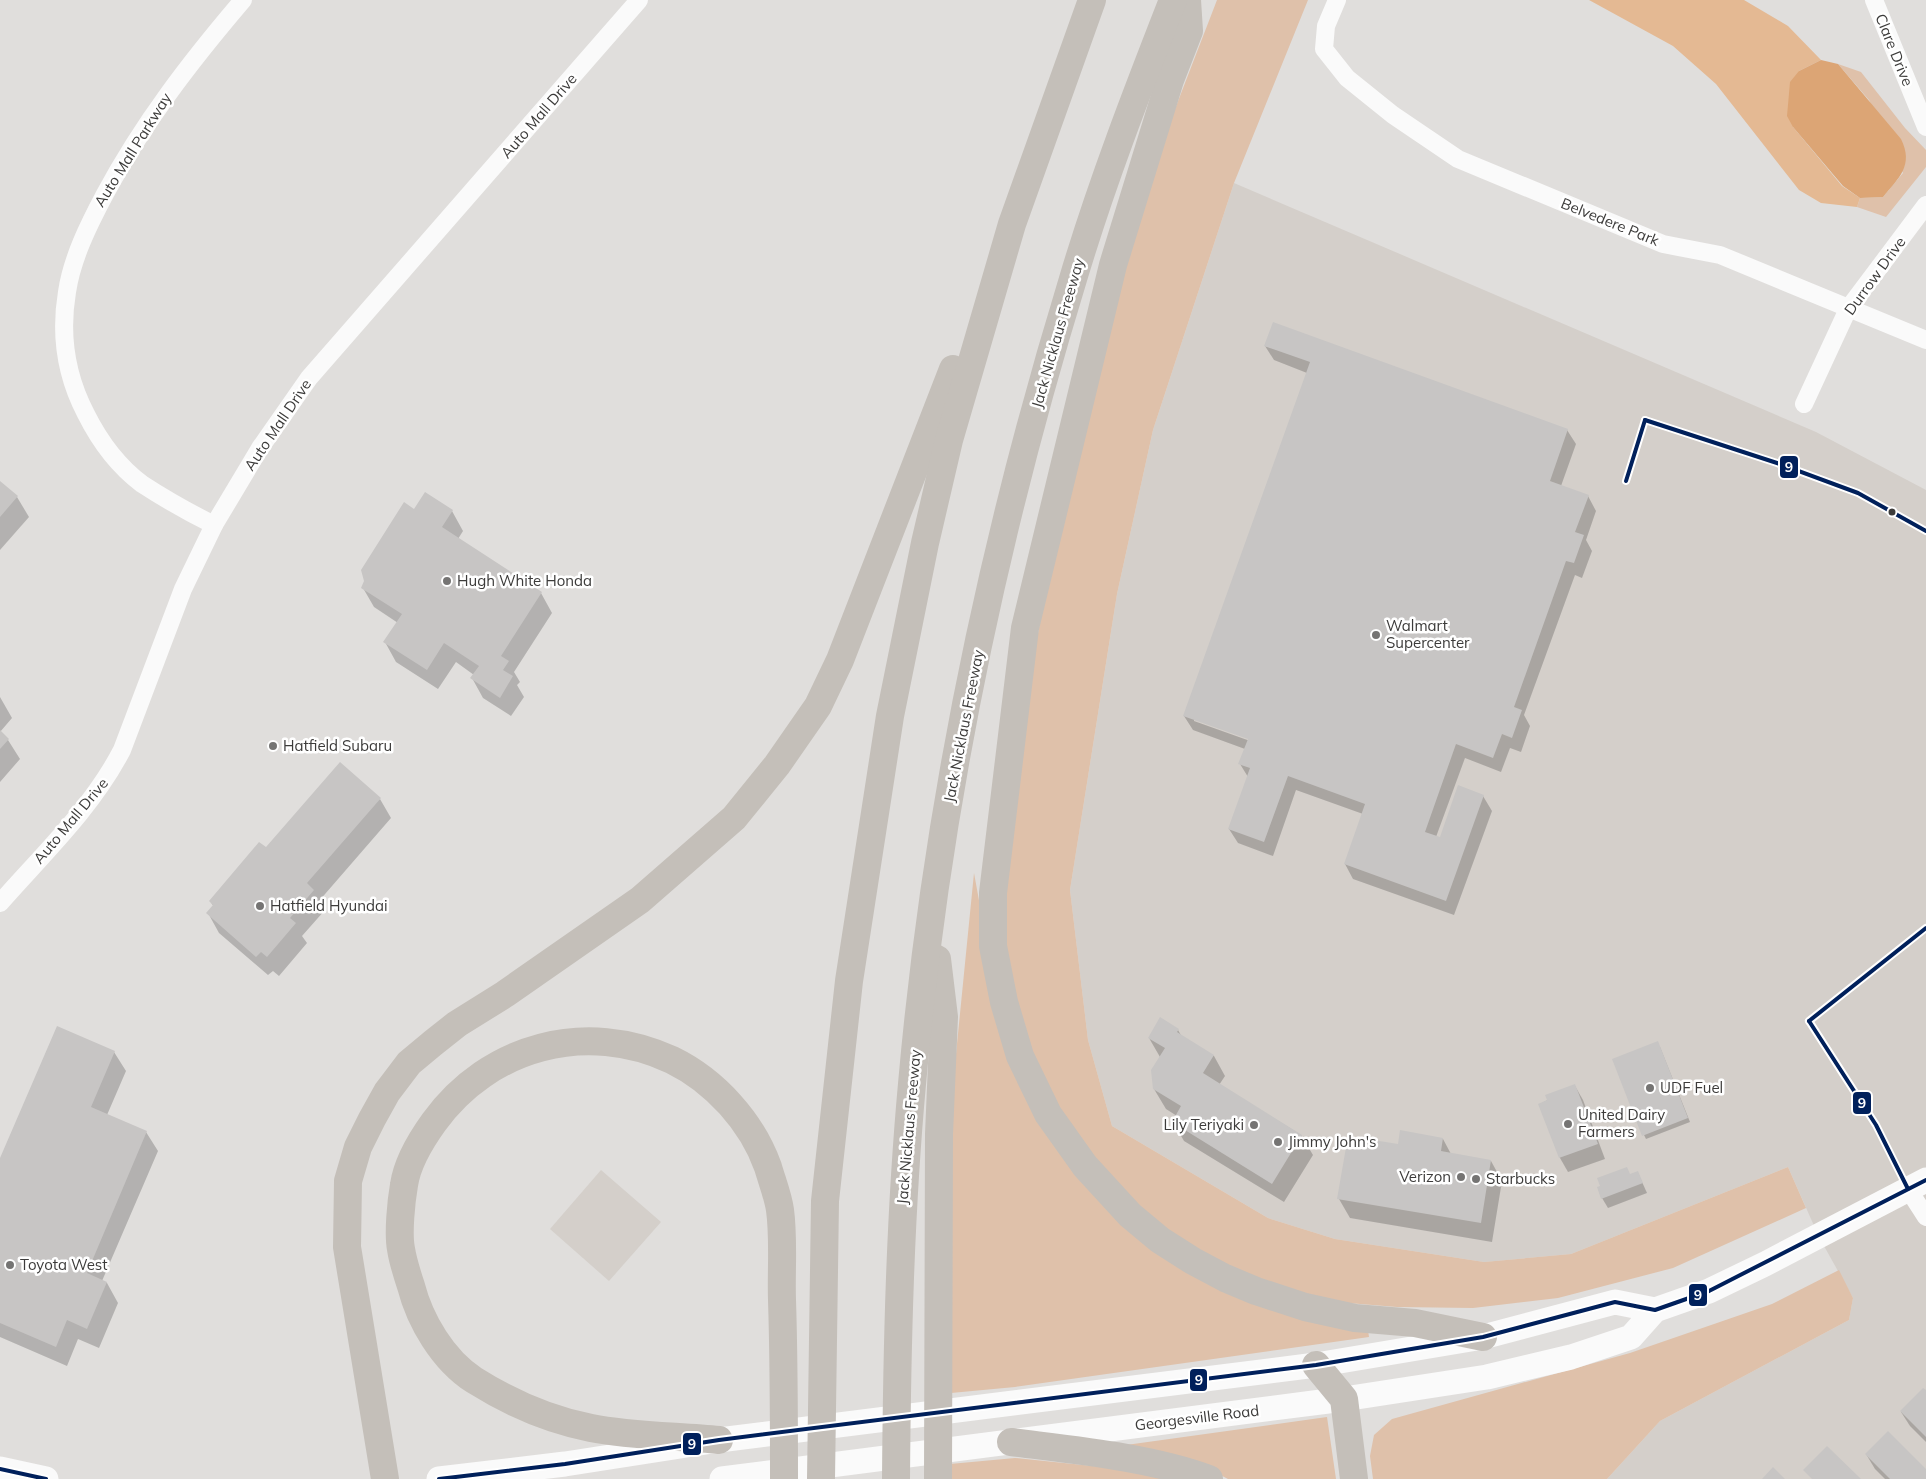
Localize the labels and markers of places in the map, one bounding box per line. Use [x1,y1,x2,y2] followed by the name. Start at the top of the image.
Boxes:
[1887,507,1897,517] unlabelled marker
[457,571,592,590] place label: Hugh White Honda
[441,575,453,587] marker: Hugh White Honda
[1386,616,1470,652] place label: Walmart Supercenter
[1370,629,1382,641] marker: Walmart Supercenter
[283,736,392,755] place label: Hatfield Subaru
[267,740,279,752] marker: Hatfield Subaru
[270,896,388,915] place label: Hatfield Hyundai
[254,900,266,912] marker: Hatfield Hyundai
[1660,1078,1723,1097] place label: UDF Fuel
[1644,1082,1656,1094] marker: UDF Fuel
[1578,1105,1665,1141] place label: United Dairy Farmers
[1164,1115,1244,1134] place label: Lily Teriyaki
[1562,1118,1574,1130] marker: United Dairy Farmers
[1248,1119,1260,1131] marker: Lily Teriyaki
[1288,1132,1377,1151] place label: Jimmy John's
[1272,1136,1284,1148] marker: Jimmy John's
[1399,1167,1451,1186] place label: Verizon
[1486,1169,1555,1188] place label: Starbucks
[1455,1171,1467,1183] marker: Verizon
[1470,1173,1482,1185] marker: Starbucks
[20,1255,107,1274] place label: Toyota West
[4,1259,16,1271] marker: Toyota West

